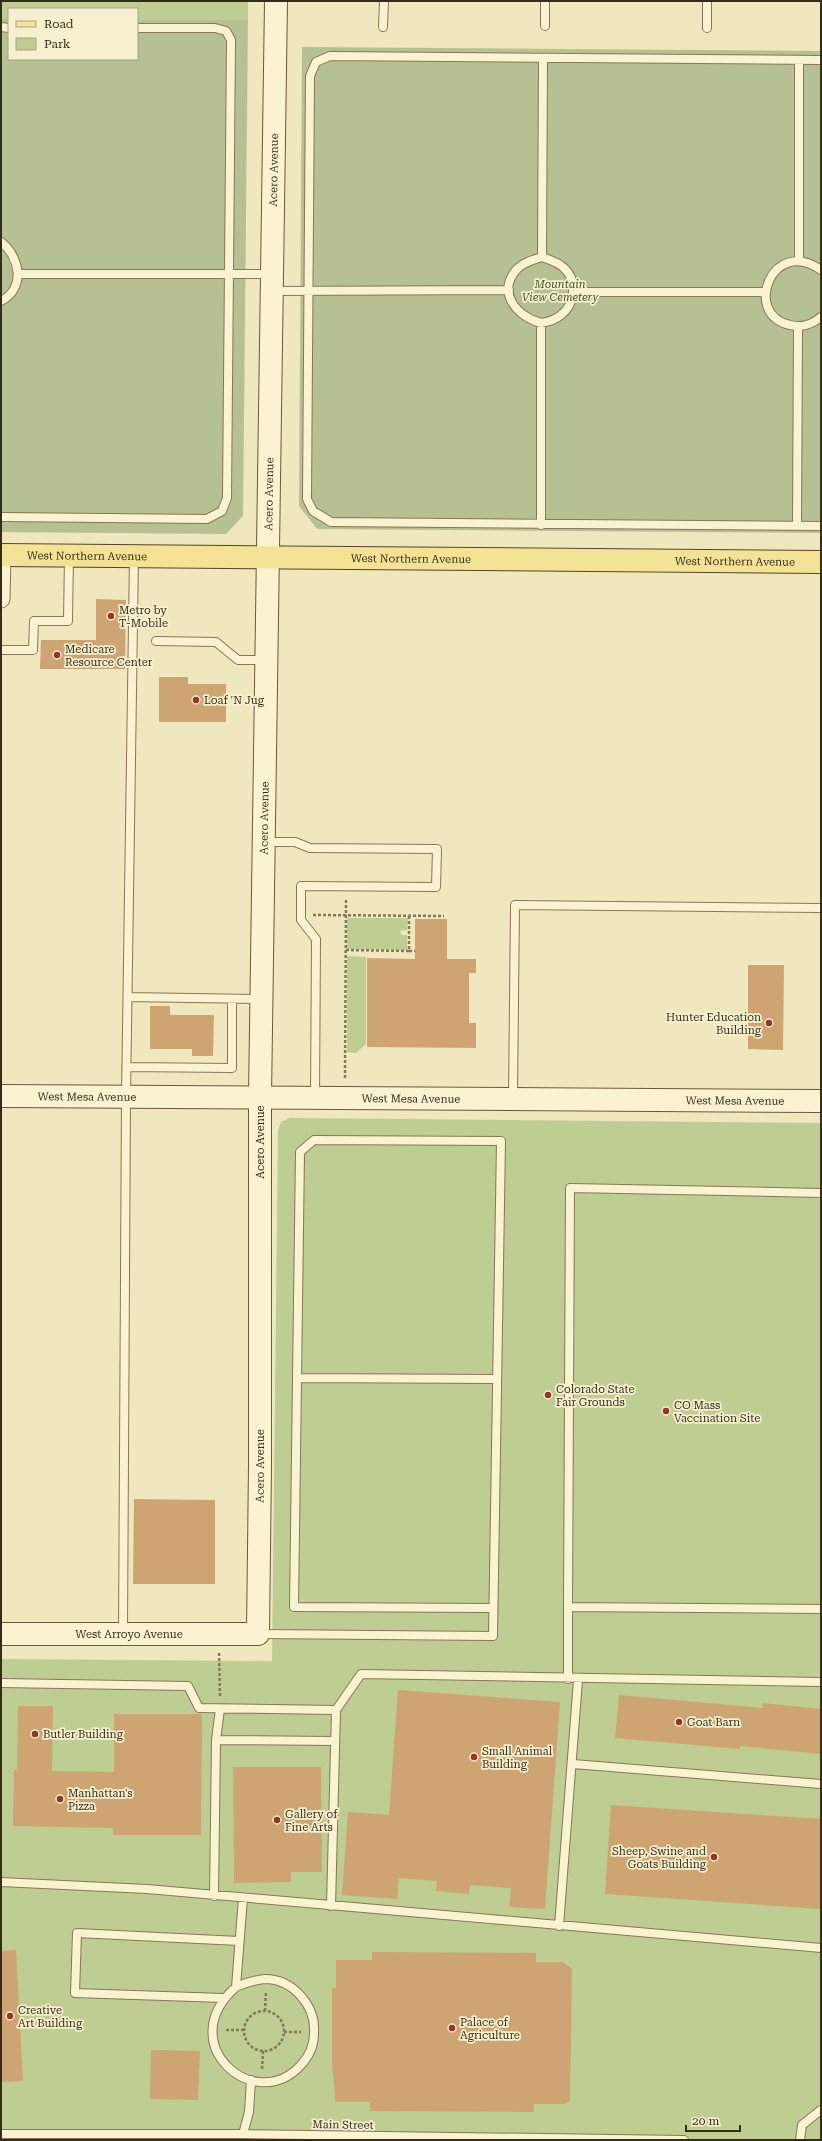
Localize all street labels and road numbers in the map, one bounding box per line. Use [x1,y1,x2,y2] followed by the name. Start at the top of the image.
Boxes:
[266,133,281,207] street label: Acero Avenue
[262,457,276,531] street label: Acero Avenue
[27,549,147,563] street label: West Northern Avenue
[351,551,471,566] street label: West Northern Avenue
[675,554,795,568] street label: West Northern Avenue
[257,781,271,855] street label: Acero Avenue
[38,1090,136,1103] street label: West Mesa Avenue
[362,1092,460,1105] street label: West Mesa Avenue
[686,1094,784,1107] street label: West Mesa Avenue
[254,1105,267,1179] street label: Acero Avenue
[253,1429,267,1503] street label: Acero Avenue
[75,1628,183,1641] street label: West Arroyo Avenue
[312,2118,374,2132] street label: Main Street

